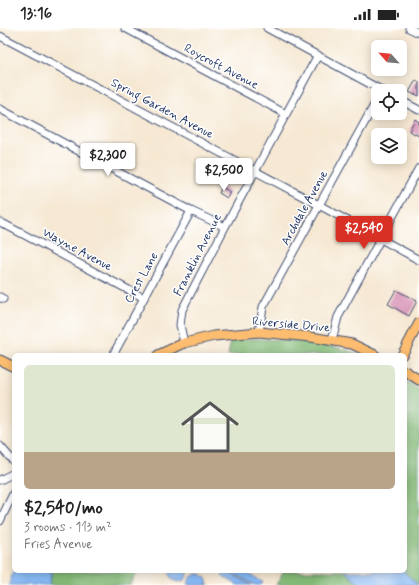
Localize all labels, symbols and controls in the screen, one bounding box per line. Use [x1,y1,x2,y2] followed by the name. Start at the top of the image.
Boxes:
[20,4,52,24] text: 13:16
[371,40,407,76] north arrow
[371,40,407,164] map controls
[181,41,261,93] street label: Roycroft Avenue
[107,75,216,144] street label: Spring Garden Avenue
[371,84,407,120] button: locate
[371,128,407,164] button: layers
[75,143,141,177] pin: $2,300
[89,147,127,164] text: $2,300
[191,158,257,192] pin: $2,500
[205,162,243,179] text: $2,500
[278,167,332,248] street label: Archdale Avenue
[170,211,226,299] street label: Franklin Avenue
[331,216,397,250] pin: $2,540
[345,220,383,237] text: $2,540
[39,225,115,275] street label: Wayne Avenue
[121,250,163,306] street label: Crest Lane
[252,314,331,336] street label: Riverside Drive
[174,391,246,463] icon: home
[24,497,103,519] text: $2,540/mo
[24,519,112,536] text: 3 rooms · 113 m²
[24,536,92,553] text: Fries Avenue

